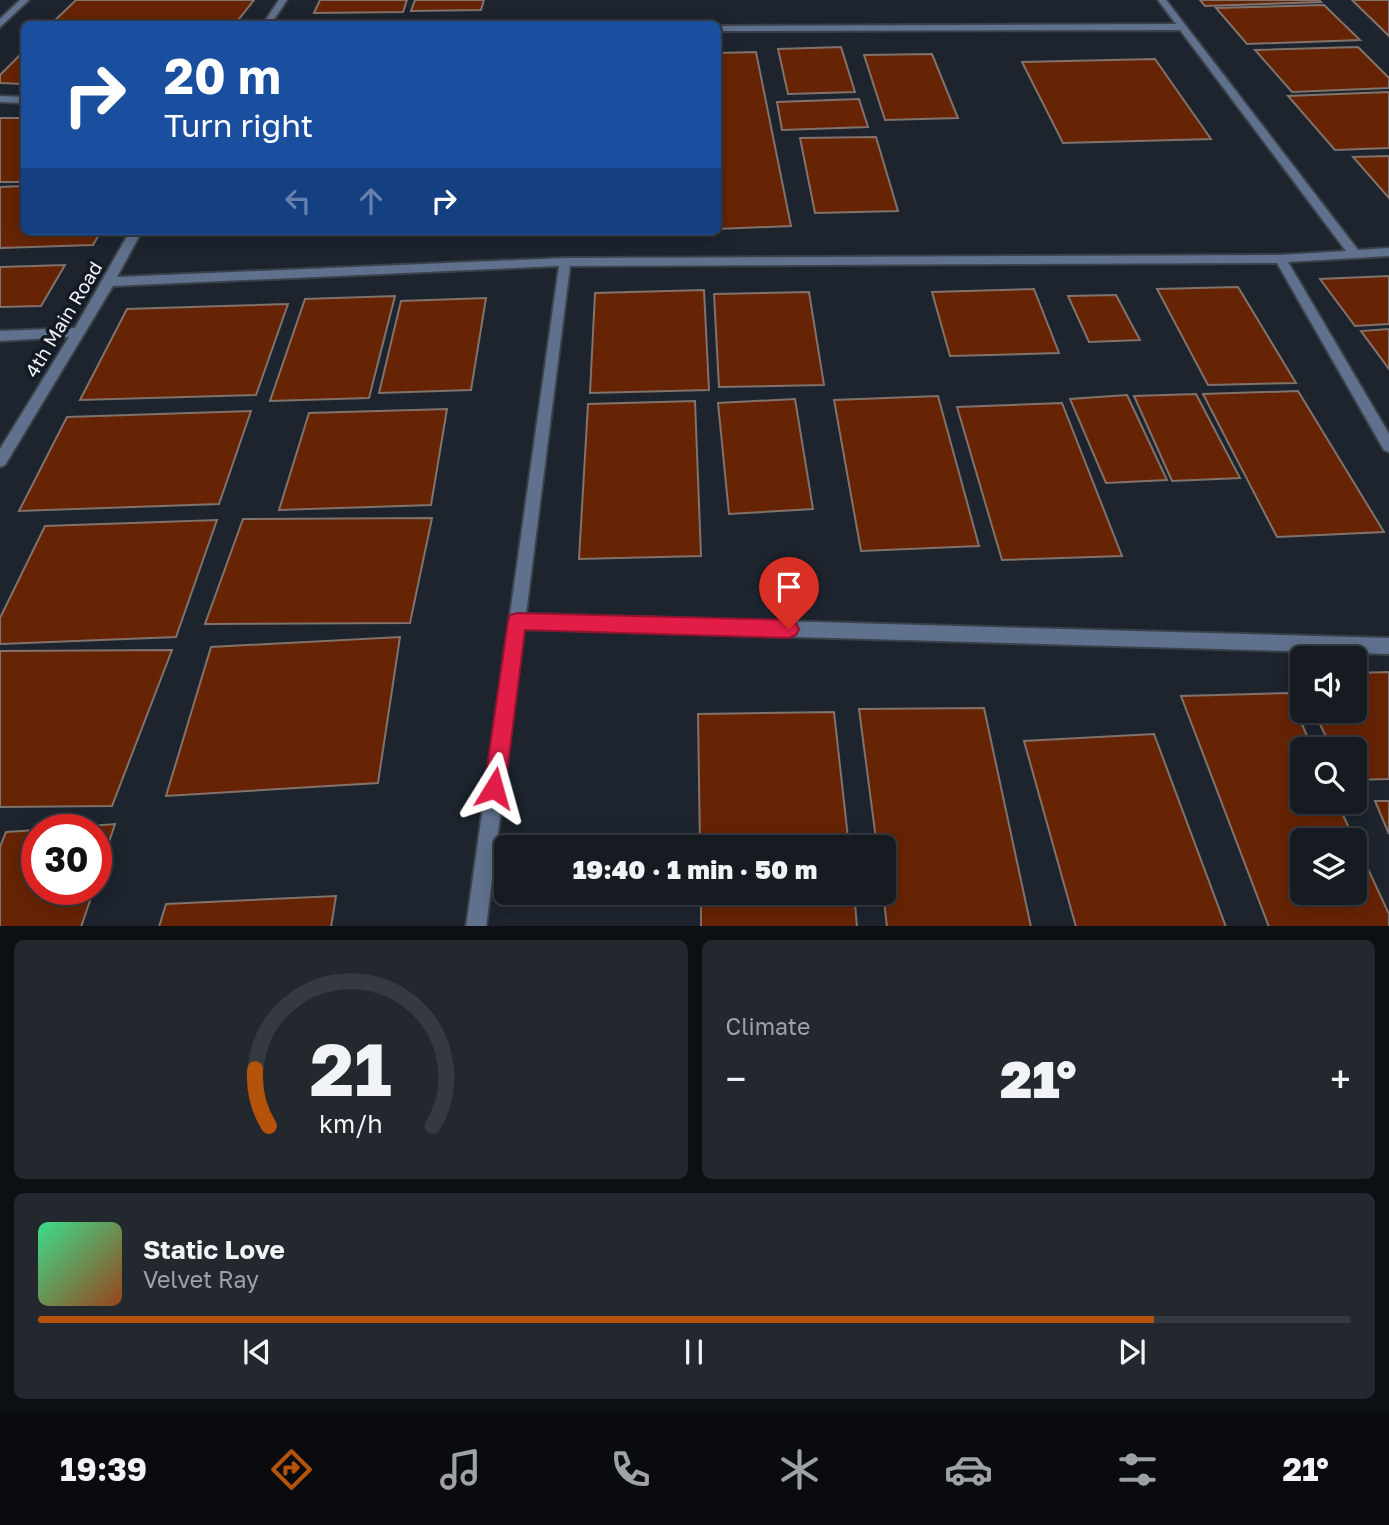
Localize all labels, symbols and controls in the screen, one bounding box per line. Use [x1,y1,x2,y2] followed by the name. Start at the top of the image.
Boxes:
[164,46,281,105] text: 20 m
[49,49,140,140] icon: right
[164,106,313,144] text: Turn right
[279,182,317,220] icon: left
[352,182,390,220] icon: ahead
[425,182,463,220] icon: right
[19,257,107,381] street label: 4th Main Road
[759,557,819,629] pin
[770,568,808,606] icon: arrive
[1290,646,1367,905] map controls
[1290,646,1367,723] button: sound
[1290,737,1367,814] button: search
[457,751,531,825] position arrow
[21,814,112,905] speed limit sign: 30
[1290,828,1367,905] button: layers
[573,854,817,885] text: 19:40 · 1 min · 50 m
[726,1012,810,1040] text: Climate
[310,1025,392,1112] text: 21
[1000,1047,1077,1109] text: 21°
[726,1056,746,1101] text: −
[1330,1056,1351,1101] text: +
[319,1107,383,1138] text: km/h
[143,1234,285,1265] text: Static Love
[143,1265,259,1293] text: Velvet Ray
[238,1333,276,1371] icon: previous
[675,1333,713,1371] icon: pause
[1113,1333,1151,1371] icon: next
[267,1445,316,1494] icon: directions
[436,1445,485,1494] icon: music
[606,1445,655,1494] icon: phone
[775,1445,824,1494] icon: climate
[944,1445,993,1494] icon: car
[1113,1445,1162,1494] icon: filters
[60,1450,147,1488] text: 19:39
[1283,1450,1329,1488] text: 21°

